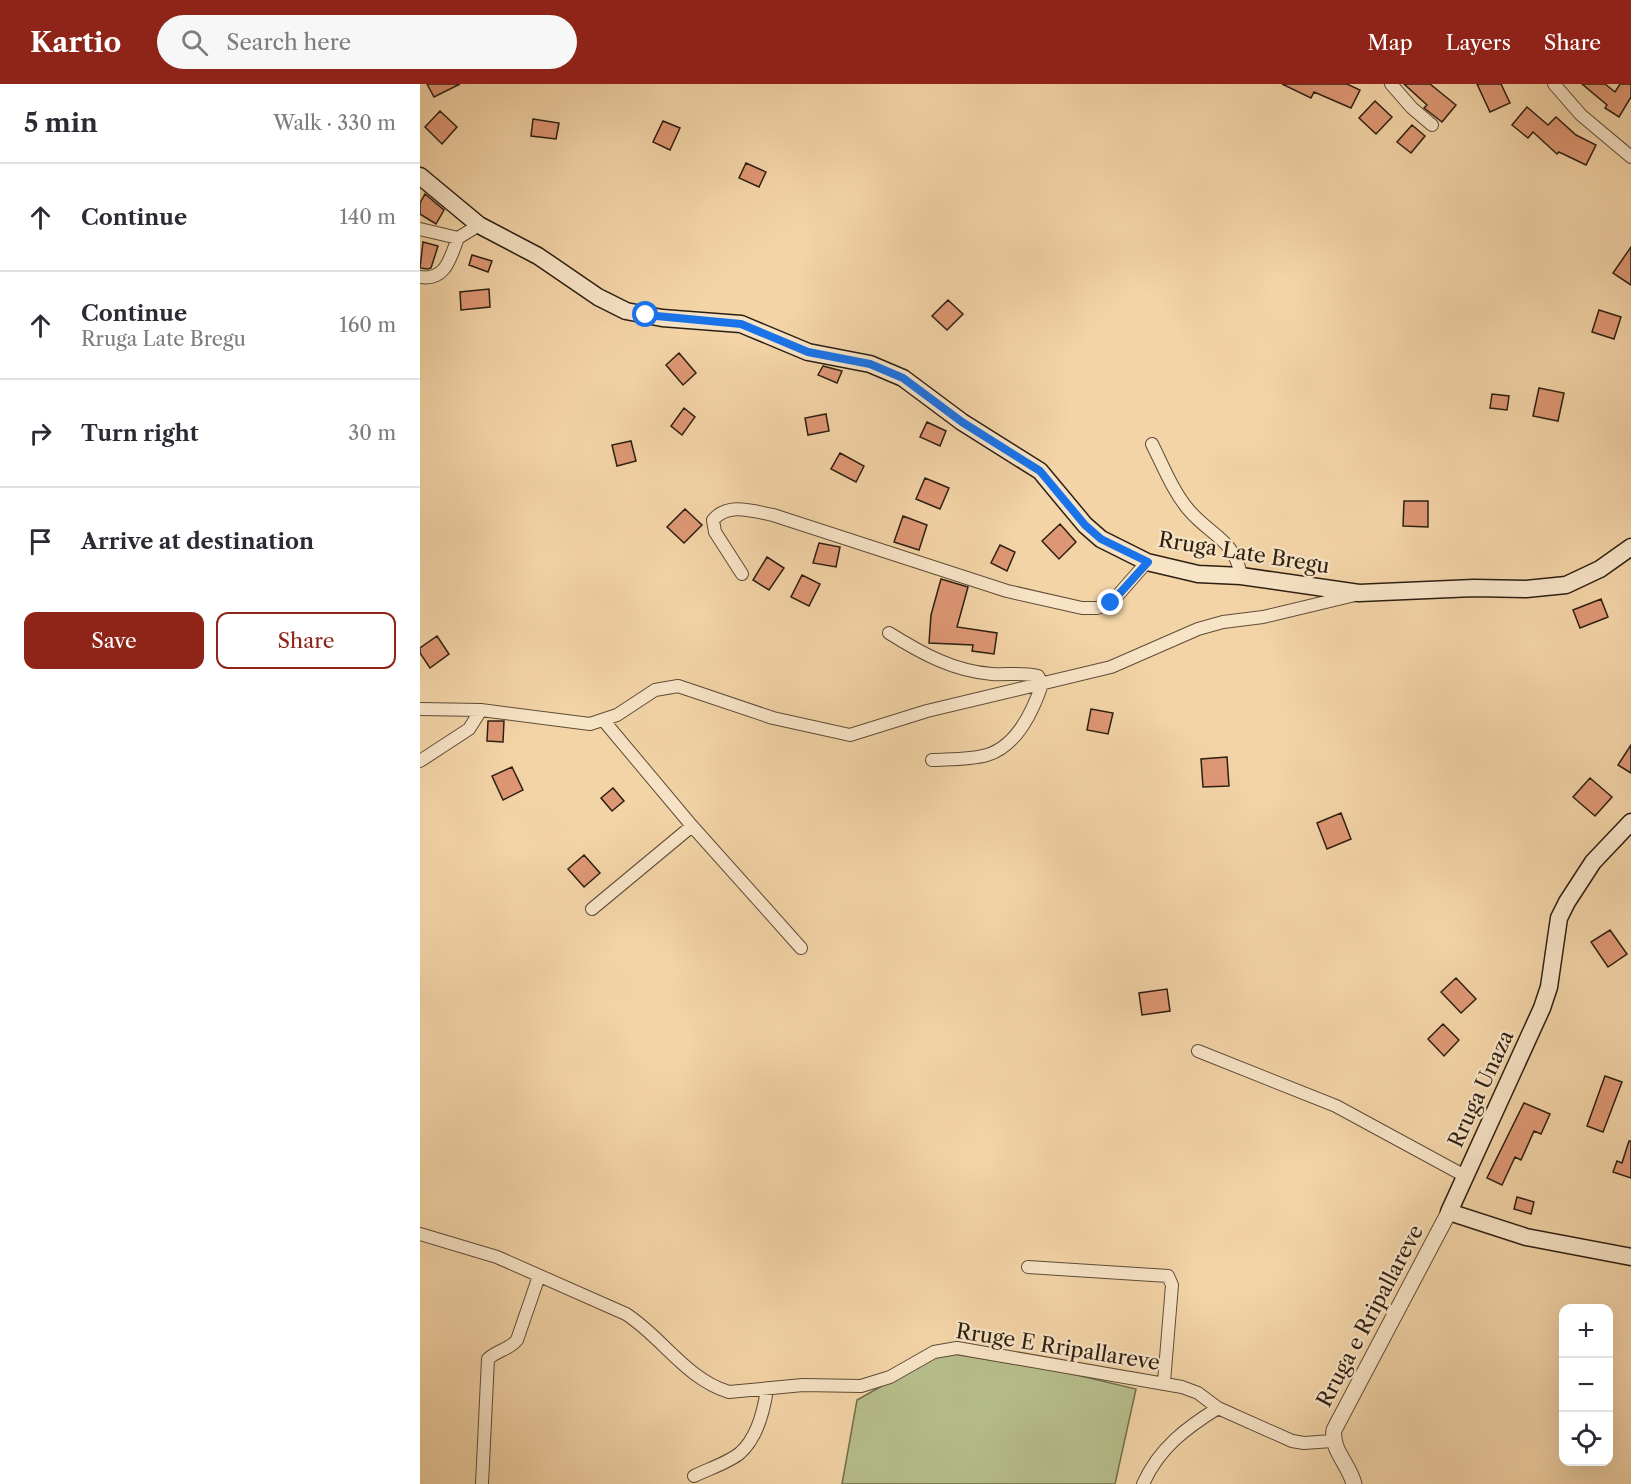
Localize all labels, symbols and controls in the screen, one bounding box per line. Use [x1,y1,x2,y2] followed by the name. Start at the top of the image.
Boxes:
[157,15,577,69] search box
[30,25,121,59] text: Kartio
[178,26,211,59] icon: search
[226,29,351,56] text: Search here
[1368,30,1413,55] text: Map
[1446,30,1511,55] text: Layers
[1544,30,1601,55] text: Share
[24,107,98,139] text: 5 min
[273,111,396,135] text: Walk · 330 m
[24,201,57,234] icon: ahead
[81,204,187,231] text: Continue
[339,205,396,229] text: 140 m
[81,300,187,327] text: Continue
[632,301,658,327] route start
[24,309,57,342] icon: ahead
[339,313,396,337] text: 160 m
[81,327,246,351] text: Rruga Late Bregu
[24,417,57,450] icon: right
[81,420,199,447] text: Turn right
[348,421,396,445] text: 30 m
[24,525,57,558] icon: arrive
[1157,527,1332,578] street label: Rruga Late Bregu
[81,528,314,555] text: Arrive at destination
[1097,589,1123,615] route end
[24,612,204,669] button: Save
[216,612,396,669] button: Share
[1443,1025,1519,1151] street label: Rruga Unaza
[1311,1220,1428,1411] street label: Rruga e Rripallareve
[1559,1304,1613,1466] map controls
[1559,1304,1613,1358] button: +
[954,1318,1162,1375] street label: Rruge E Rripallareve
[1559,1358,1613,1412] button: −
[1559,1412,1613,1466] button: locate

